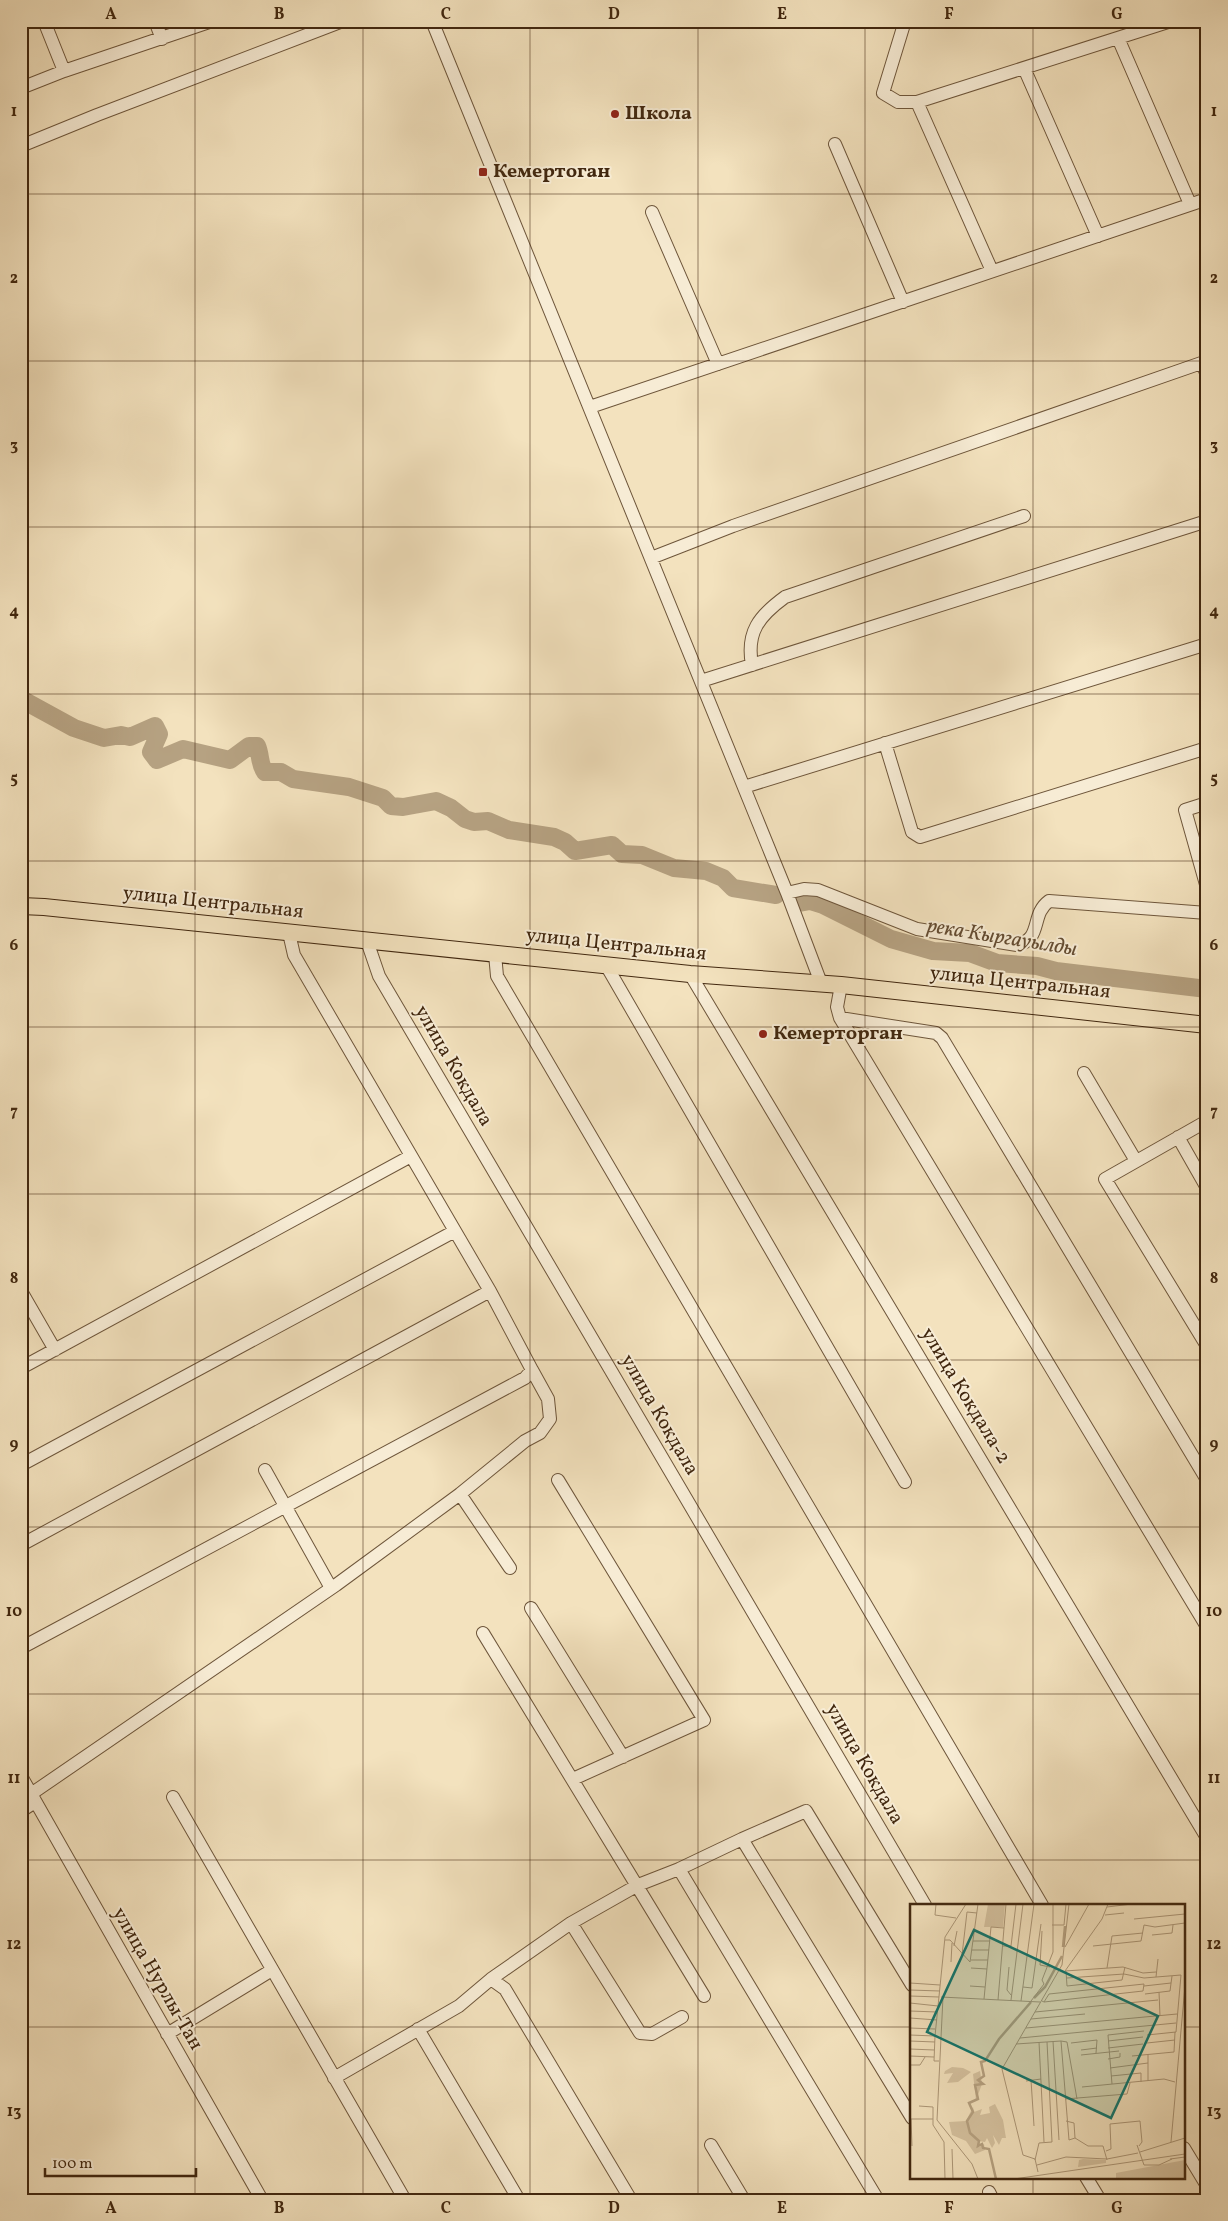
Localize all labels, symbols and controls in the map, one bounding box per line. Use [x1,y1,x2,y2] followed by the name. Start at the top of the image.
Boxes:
[105,4,117,26] text: A
[274,4,285,26] text: B
[441,4,451,26] text: C
[608,4,620,26] text: D
[777,4,787,26] text: E
[944,4,954,26] text: F
[1111,4,1123,26] text: G
[625,100,692,128] place label: Школа
[11,101,17,123] text: 1
[1211,101,1217,123] text: 1
[609,108,621,120] marker: Школа
[493,158,610,186] place label: Кемертоган
[477,166,489,178] marker: Кемертоган
[10,268,18,290] text: 2
[1210,268,1218,290] text: 2
[10,435,18,457] text: 3
[1210,435,1218,457] text: 3
[9,601,19,623] text: 4
[1209,601,1219,623] text: 4
[10,768,18,790] text: 5
[1210,768,1218,790] text: 5
[121,880,305,926] street label: улица Центральная
[925,912,1079,964] water label: река Кыргауылды
[524,922,708,968] street label: улица Центральная
[10,935,19,957] text: 6
[1210,935,1219,957] text: 6
[928,960,1112,1006] street label: улица Центральная
[407,1000,499,1132] street label: улица Кокдала
[773,1020,903,1048] place label: Кемерторган
[757,1028,769,1040] marker: Кемерторган
[10,1101,18,1123] text: 7
[1210,1101,1218,1123] text: 7
[10,1268,18,1290] text: 8
[1210,1268,1218,1290] text: 8
[913,1322,1017,1470] street label: улица Кокдала-2
[613,1349,705,1481] street label: улица Кокдала
[10,1434,19,1456] text: 9
[1210,1434,1219,1456] text: 9
[6,1601,22,1623] text: 10
[1206,1601,1222,1623] text: 10
[818,1698,910,1830] street label: улица Кокдала
[8,1768,20,1790] text: 11
[1208,1768,1220,1790] text: 11
[105,1902,209,2056] street label: улица Нурлы-Тан
[910,1904,1186,2178] inset map
[7,1934,21,1956] text: 12
[1207,1934,1221,1956] text: 12
[7,2101,21,2123] text: 13
[1207,2101,1221,2123] text: 13
[45,2146,196,2178] scale bar
[52,2154,92,2175] text: 100 m
[105,2198,117,2220] text: A
[274,2198,285,2220] text: B
[441,2198,451,2220] text: C
[608,2198,620,2220] text: D
[777,2198,787,2220] text: E
[944,2198,954,2220] text: F
[1111,2198,1123,2220] text: G

